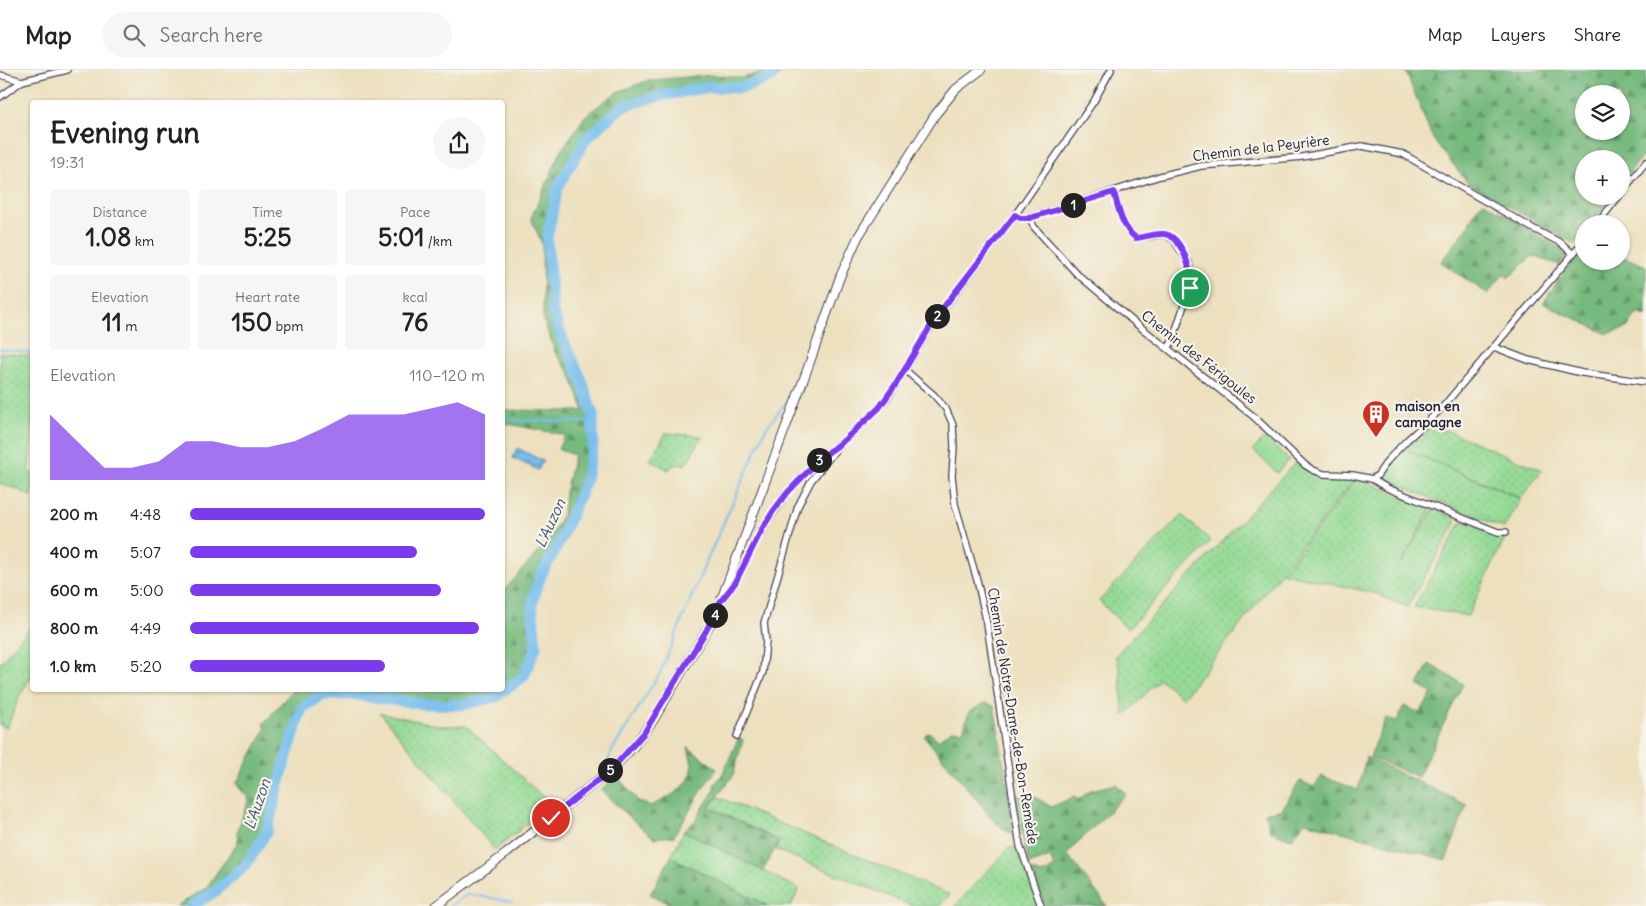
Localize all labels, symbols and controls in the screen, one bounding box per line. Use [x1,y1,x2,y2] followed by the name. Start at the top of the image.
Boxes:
[102,12,452,57] search box
[25,20,72,50] text: Map
[120,21,148,49] icon: search
[160,23,263,47] text: Search here
[1427,23,1462,46] text: Map
[1490,23,1546,46] text: Layers
[1574,23,1621,46] text: Share
[1575,85,1630,270] map controls
[1575,85,1630,140] button: layers
[50,115,200,151] text: Evening run
[433,117,485,169] button: share
[1192,131,1330,165] street label: Chemin de la Peyrière
[1575,150,1630,205] button: +
[50,152,84,172] text: 19:31
[1060,192,1086,218] pin: 1
[1071,196,1076,214] text: 1
[92,203,147,221] text: Distance
[252,203,283,221] text: Time
[400,203,430,221] text: Pace
[1575,215,1630,270] button: −
[85,221,131,253] text: 1.08
[243,221,292,253] text: 5:25
[378,221,424,253] text: 5:01
[131,232,154,250] text: km
[424,232,452,250] text: /km
[1169,267,1211,309] pin
[1176,274,1204,302] icon: arrive
[91,288,149,306] text: Elevation
[235,288,300,306] text: Heart rate
[403,288,428,306] text: kcal
[924,304,950,328] pin: 2
[102,306,122,338] text: 11
[231,306,272,338] text: 150
[402,306,428,338] text: 76
[1138,306,1260,408] street label: Chemin des Férigoules
[934,307,941,325] text: 2
[122,317,138,335] text: m
[272,317,304,335] text: bpm
[50,365,116,385] text: Elevation
[409,365,485,385] text: 110–120 m
[1395,397,1462,431] place label: maison en campagne
[1361,399,1391,438] building icon: maison en campagne
[806,448,832,472] pin: 3
[816,451,823,469] text: 3
[530,495,570,550] water label: L'Auzon
[50,504,98,524] text: 200 m
[130,504,161,524] text: 4:48
[50,542,98,562] text: 400 m
[130,542,161,562] text: 5:07
[50,580,98,600] text: 600 m
[130,580,164,600] text: 5:00
[984,586,1042,846] street label: Chemin de Notre-Dame-de-Bon-Remède
[702,602,728,628] pin: 4
[711,606,720,624] text: 4
[50,618,98,638] text: 800 m
[130,618,161,638] text: 4:49
[50,656,96,676] text: 1.0 km
[130,656,162,676] text: 5:20
[598,758,622,782] pin: 5
[606,761,615,779] text: 5
[240,776,275,832] water label: L'Auzon
[530,797,572,839] pin
[537,804,565,832] icon: check

